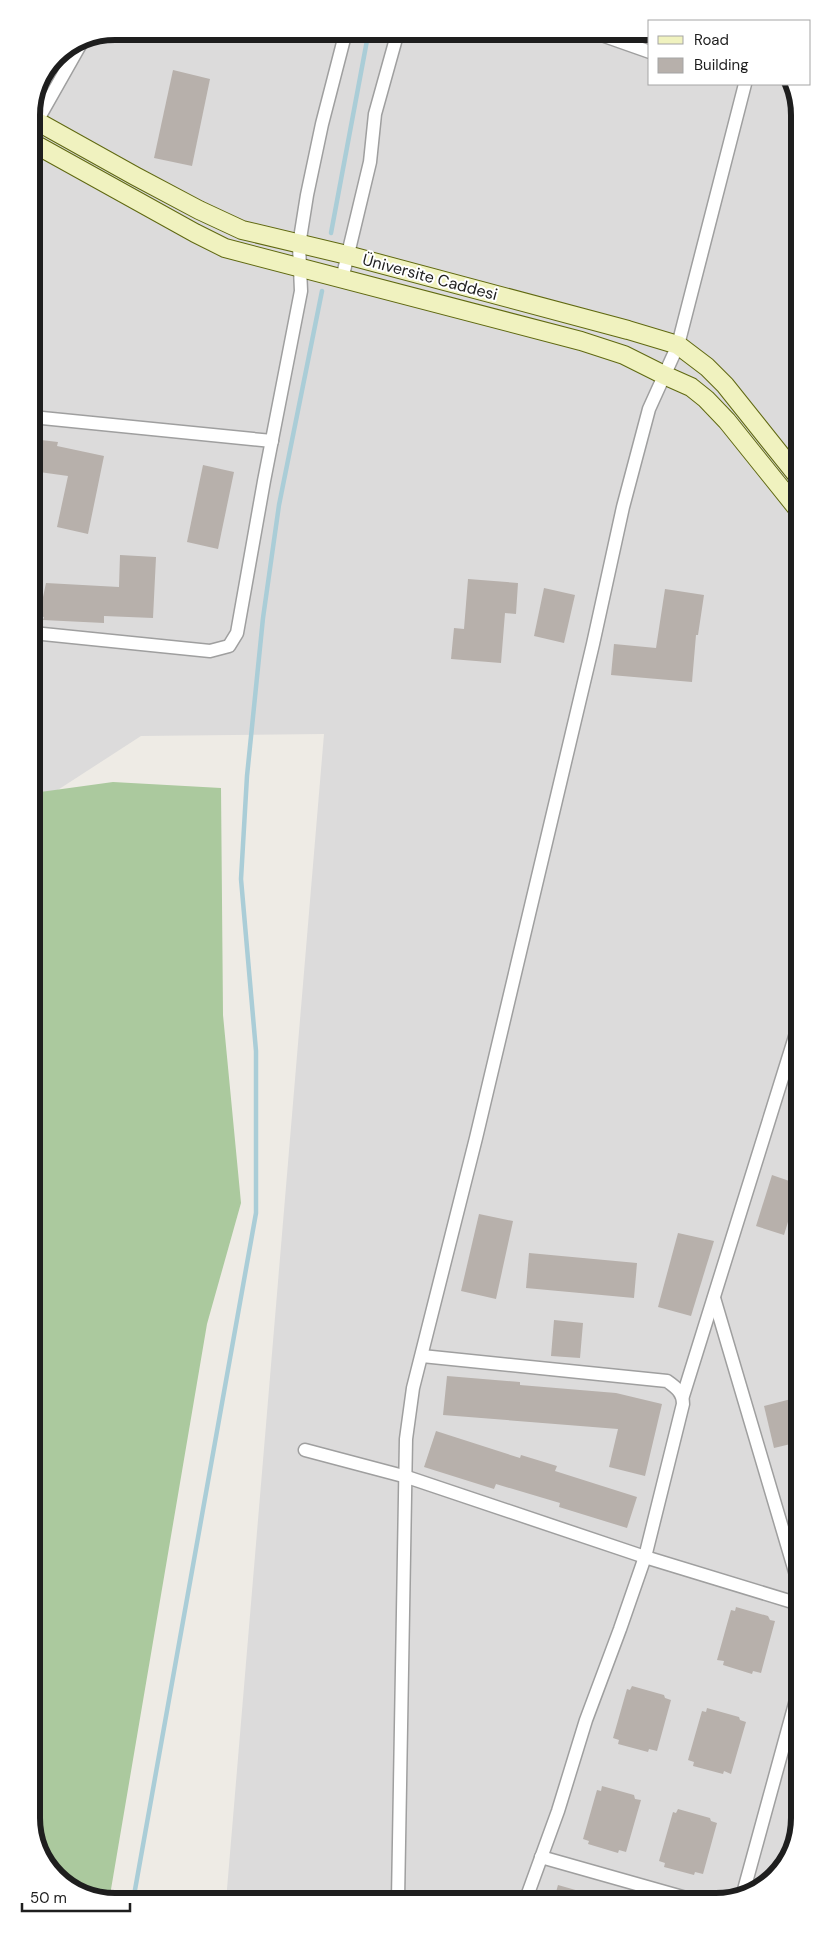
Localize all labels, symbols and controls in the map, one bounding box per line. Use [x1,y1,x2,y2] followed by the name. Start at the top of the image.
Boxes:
[648,20,811,85] legend
[694,30,729,50] text: Road
[694,55,749,75] text: Building
[360,249,500,305] street label: Üniversite Caddesi
[22,1880,130,1912] scale bar
[30,1888,67,1908] text: 50 m

